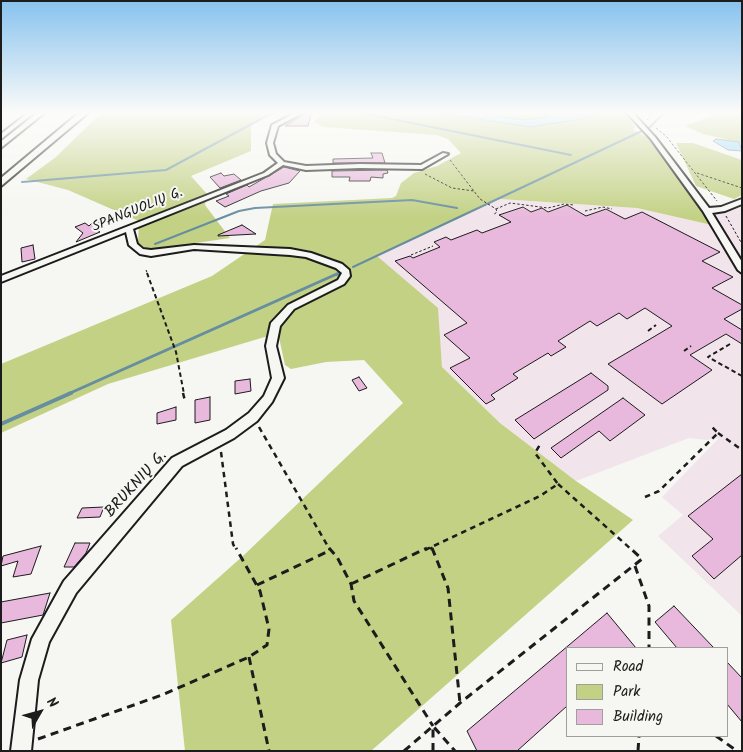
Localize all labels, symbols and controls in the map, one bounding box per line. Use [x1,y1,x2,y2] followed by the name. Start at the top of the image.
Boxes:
[90,185,186,237] street label: SPANGUOLIŲ G.
[102,448,172,522] street label: BRUKNIŲ G.
[566,647,728,737] legend
[613,655,643,679] text: Road
[613,680,640,704] text: Park
[15,687,65,737] north arrow
[40,693,63,713] text: N
[613,705,663,729] text: Building

